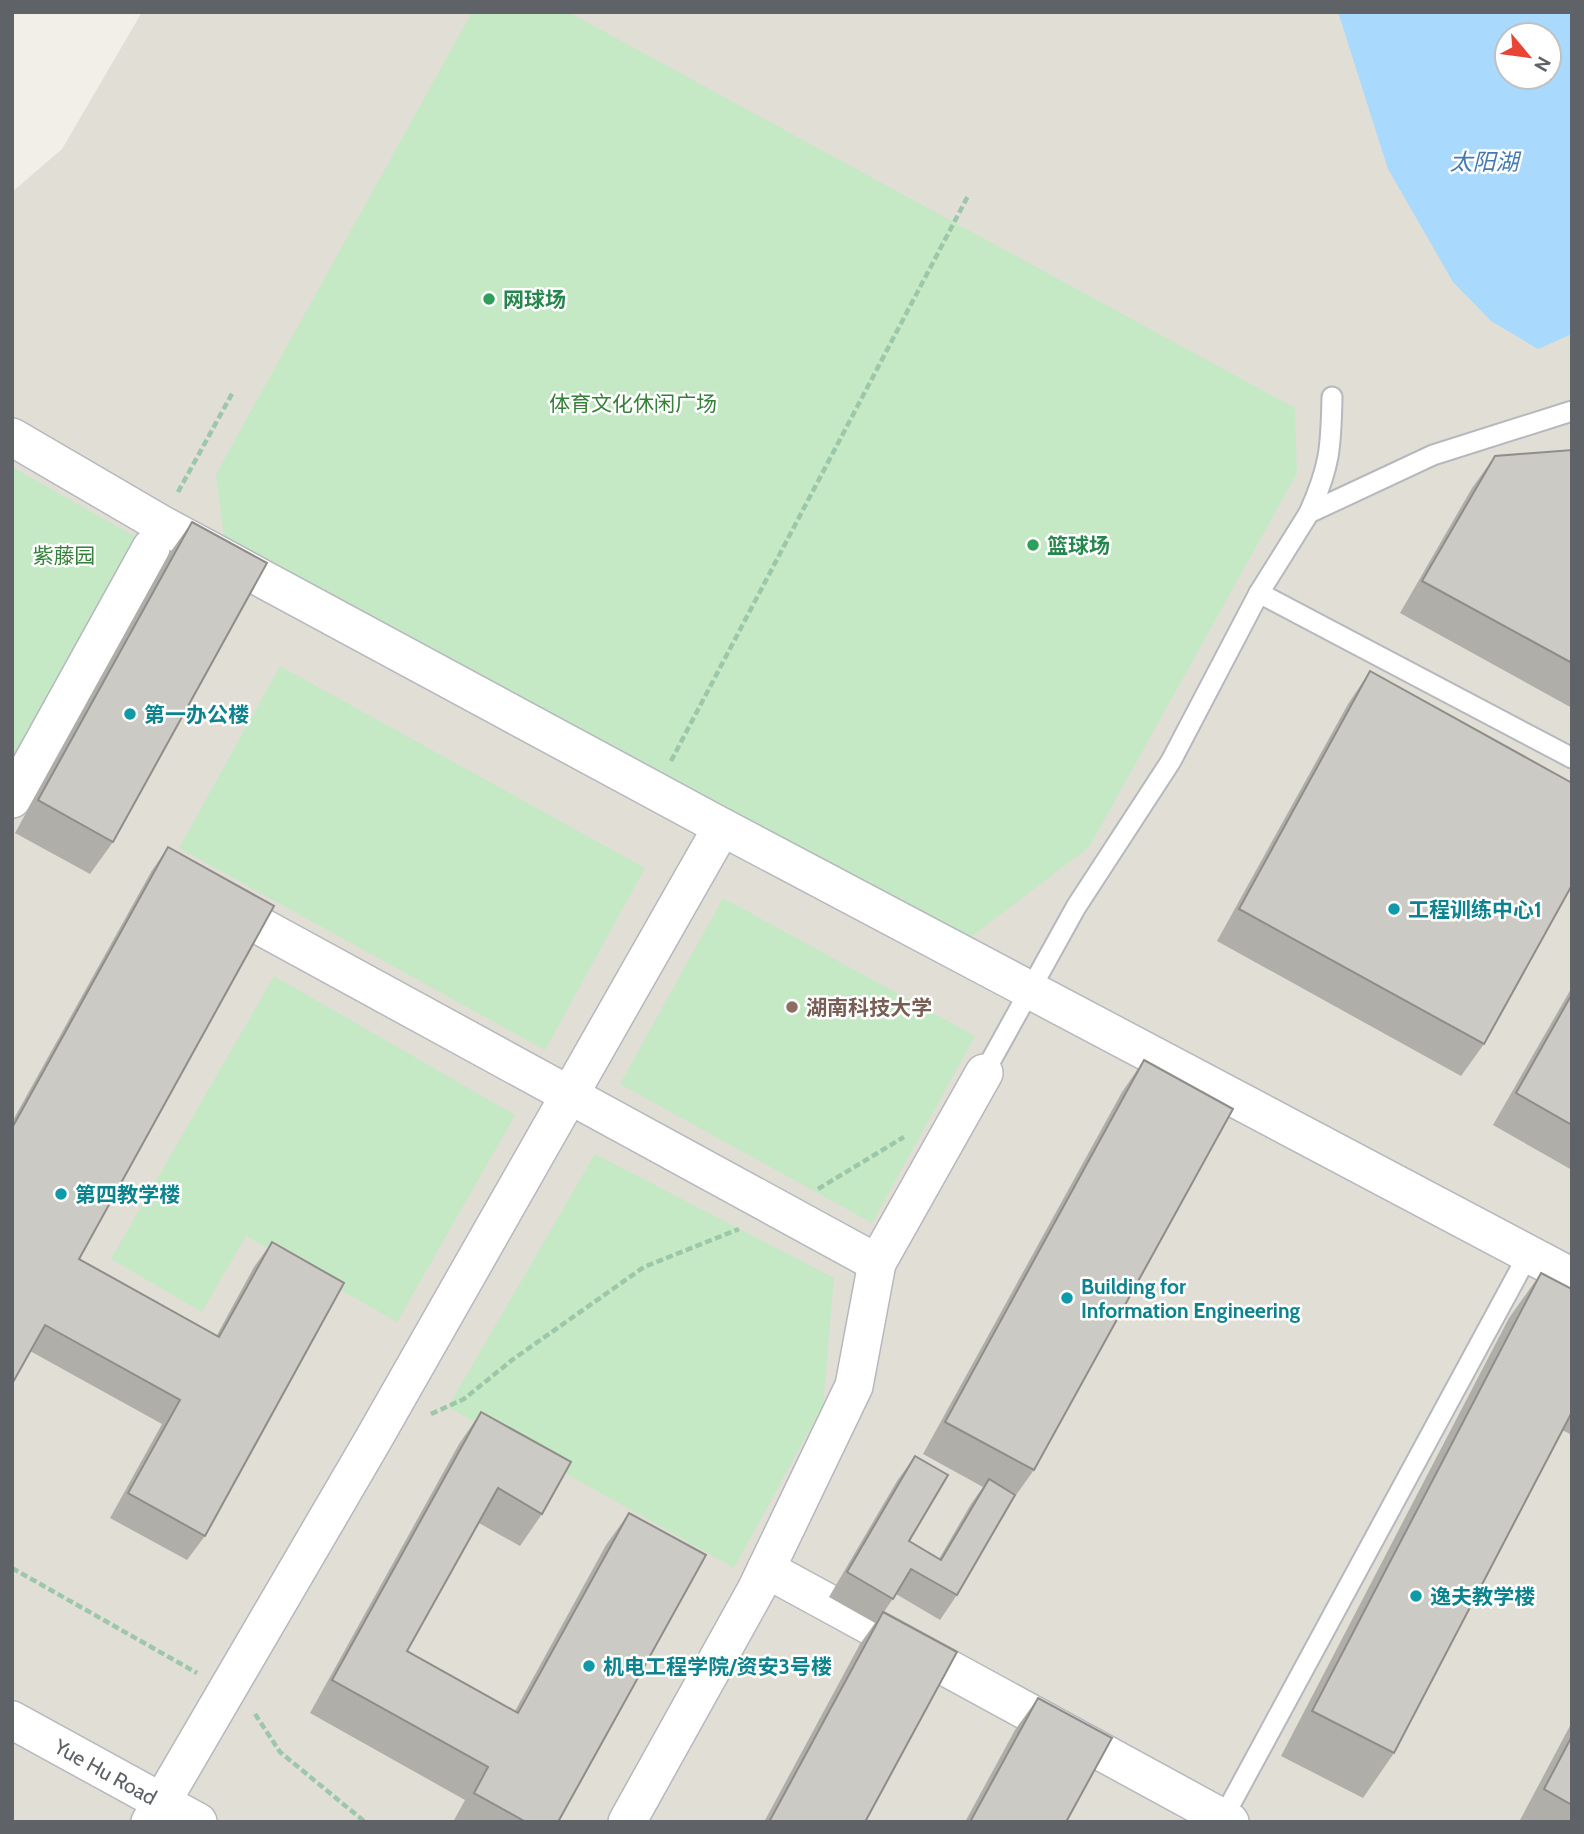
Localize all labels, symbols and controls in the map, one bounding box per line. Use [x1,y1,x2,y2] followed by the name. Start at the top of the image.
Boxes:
[1493,21,1563,91] north arrow
[1529,53,1556,75] text: N
[1450,148,1522,176] water label: 太阳湖
[503,287,566,312] place label: 网球场
[481,291,497,307] marker: 网球场
[549,391,717,416] park label: 体育文化休闲广场
[1047,533,1110,558] place label: 篮球场
[1025,537,1041,553] marker: 篮球场
[33,543,96,568] park label: 紫藤园
[144,702,249,727] place label: 第一办公楼
[122,706,138,722] marker: 第一办公楼
[1408,897,1542,922] place label: 工程训练中心1
[1386,901,1402,917] marker: 工程训练中心1
[806,995,932,1020] place label: 湖南科技大学
[784,999,800,1015] marker: 湖南科技大学
[75,1182,180,1207] place label: 第四教学楼
[53,1186,69,1202] marker: 第四教学楼
[1081,1274,1300,1323] place label: Building for Information Engineering
[1059,1290,1075,1306] marker: Building for Information Engineering
[1430,1584,1535,1609] place label: 逸夫教学楼
[1408,1588,1424,1604] marker: 逸夫教学楼
[603,1654,832,1679] place label: 机电工程学院/资安3号楼
[581,1658,597,1674] marker: 机电工程学院/资安3号楼
[49,1733,161,1810] street label: Yue Hu Road

